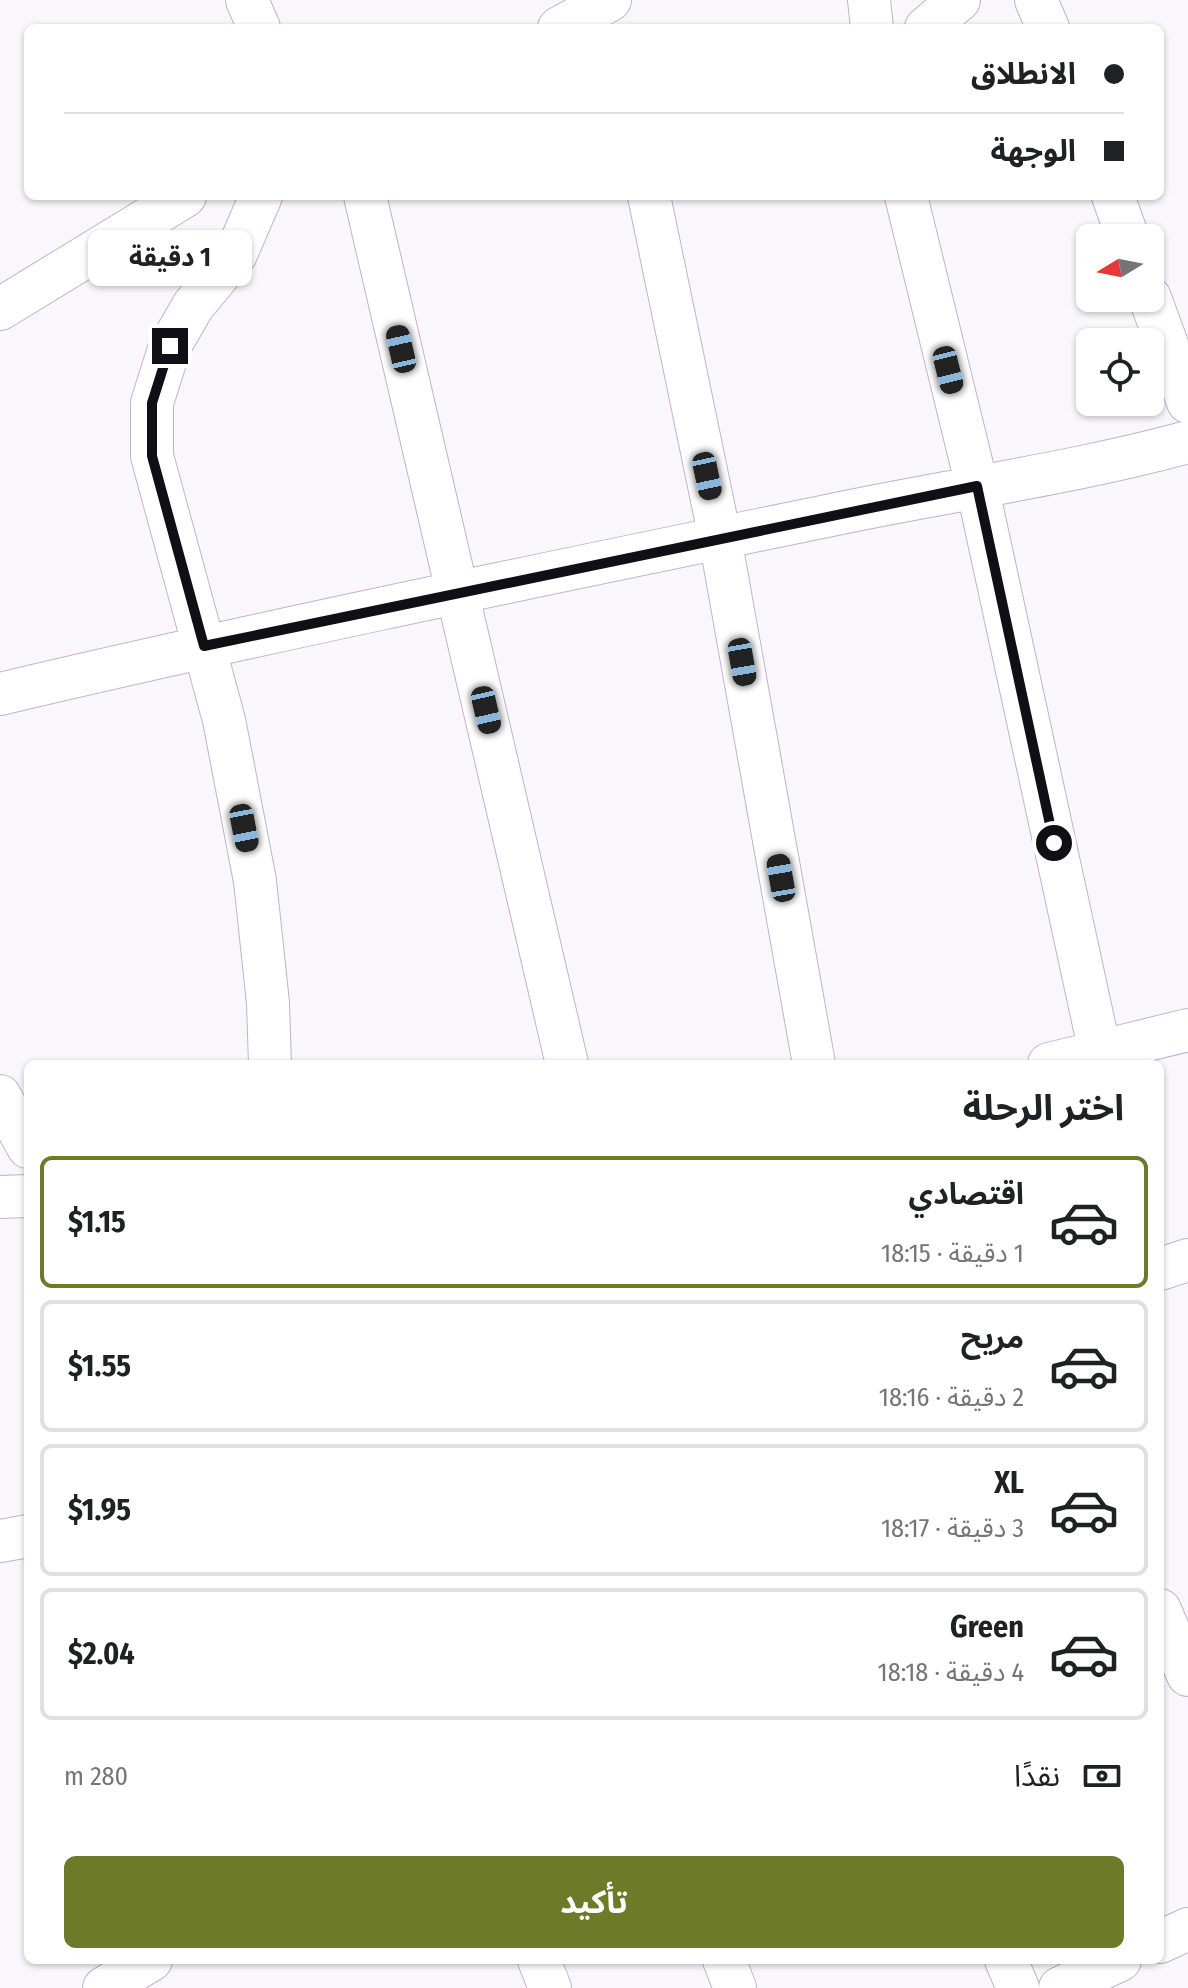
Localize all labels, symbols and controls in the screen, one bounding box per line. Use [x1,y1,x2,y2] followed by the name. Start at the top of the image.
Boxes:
[971,56,1076,92] text: الانطلاق
[991,133,1076,169] text: الوجهة
[1076,224,1164,312] north arrow
[1076,224,1164,416] map controls
[88,230,252,286] callout: 1 دقيقة
[129,242,211,273] text: 1 دقيقة
[384,323,418,375] car
[152,328,188,364] route end
[1076,328,1164,416] button: locate
[931,344,965,396] car
[690,450,724,502] car
[726,636,758,688] car
[469,684,503,736] car
[228,802,260,854] car
[1036,825,1072,861] route start
[765,852,797,904] car
[963,1086,1124,1130] text: اختر الرحلة
[909,1176,1024,1212] text: اقتصادي
[1048,1186,1120,1258] icon: car
[68,1204,126,1240] text: $1.15
[881,1238,1024,1269] text: 1 دقيقة · 18:15
[961,1320,1024,1356] text: مريح
[1048,1330,1120,1402] icon: car
[68,1348,131,1384] text: $1.55
[879,1382,1024,1413] text: 2 دقيقة · 18:16
[994,1465,1024,1501] text: XL
[1048,1474,1120,1546] icon: car
[68,1492,131,1528] text: $1.95
[881,1513,1024,1544] text: 3 دقيقة · 18:17
[950,1609,1024,1645] text: Green
[1048,1618,1120,1690] icon: car
[68,1636,135,1672] text: $2.04
[878,1657,1024,1688] text: 4 دقيقة · 18:18
[1080,1754,1124,1798] icon: cash
[1014,1758,1060,1794] text: نقدًا
[64,1761,128,1792] text: 280 m
[64,1856,1124,1948] button: تأكيد

